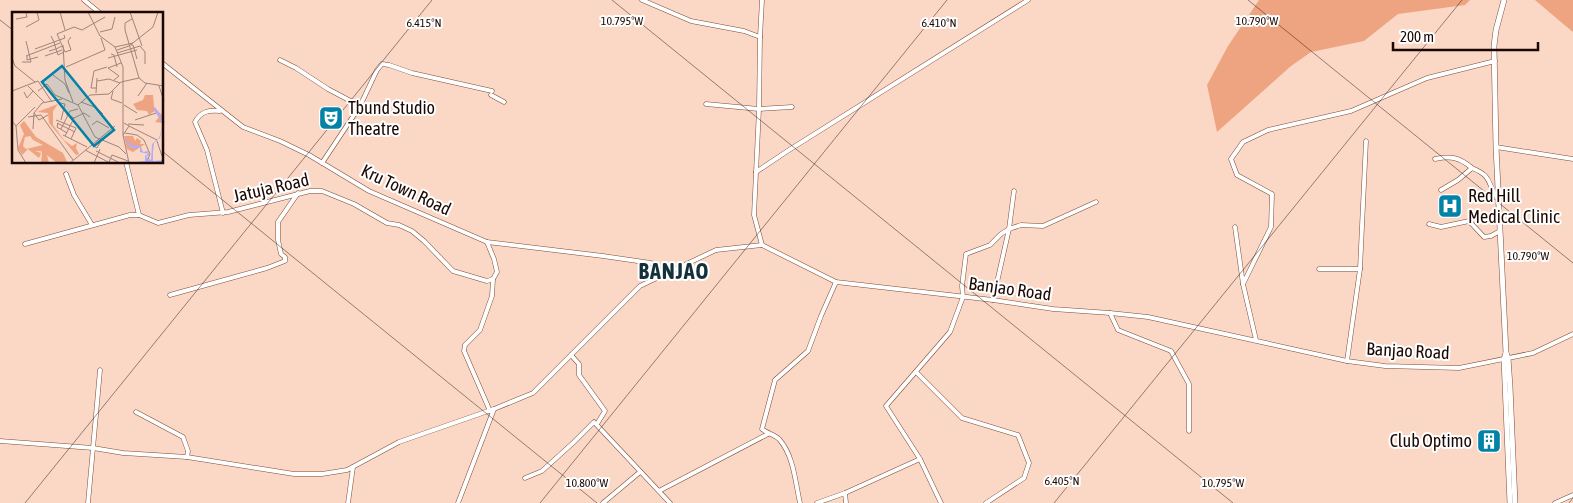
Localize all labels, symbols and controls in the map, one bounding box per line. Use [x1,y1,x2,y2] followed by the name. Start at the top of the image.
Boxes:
[12,12,164,164] inset map
[601,14,643,28] text: 10.795°W
[1236,14,1278,28] text: 10.790°W
[406,16,442,30] text: 6.415°N
[921,16,957,30] text: 6.410°N
[1393,20,1538,52] scale bar
[1400,28,1434,45] text: 200 m
[348,97,435,139] place label: Tbund Studio Theatre
[318,105,344,131] theatre icon: Tbund Studio Theatre
[358,160,454,219] street label: Kru Town Road
[231,169,311,206] street label: Jatuja Road
[1468,185,1560,227] place label: Red Hill Medical Clinic
[1437,193,1463,219] hospital icon: Red Hill Medical Clinic
[1507,249,1549,263] text: 10.790°W
[639,258,709,284] district label: BANJAO
[967,272,1053,305] street label: Banjao Road
[1366,338,1450,363] street label: Banjao Road
[1476,428,1502,454] building icon: Club Optimo
[1390,430,1472,451] place label: Club Optimo
[1044,474,1080,488] text: 6.405°N
[566,476,608,490] text: 10.800°W
[1202,476,1244,490] text: 10.795°W

